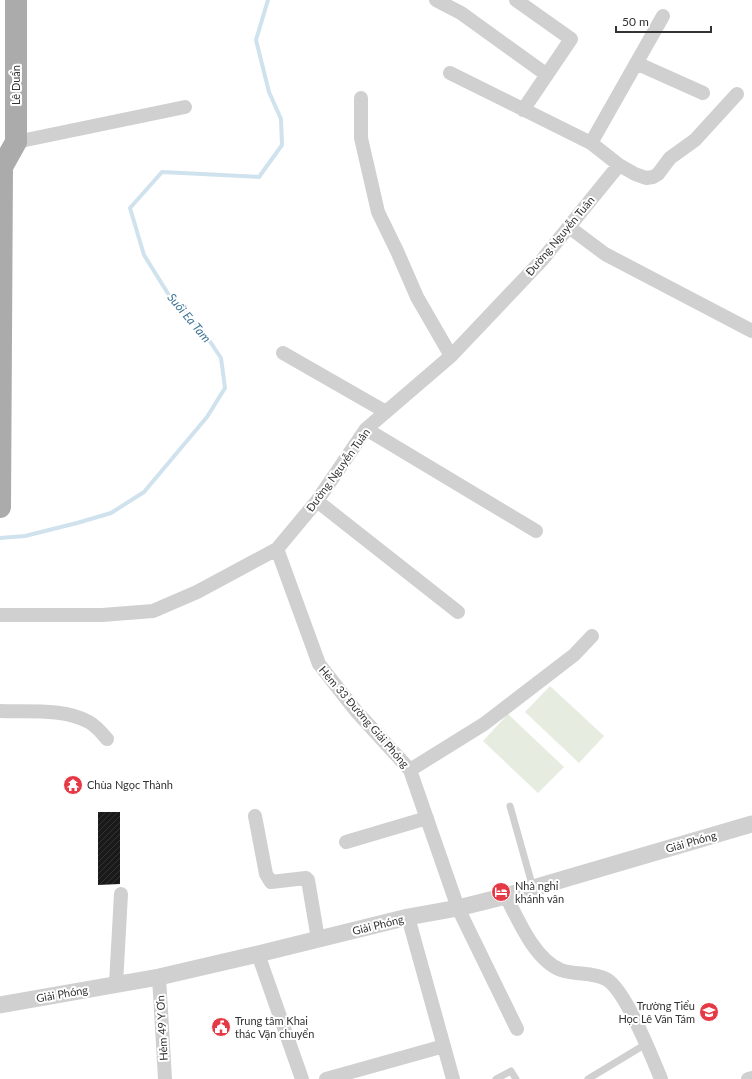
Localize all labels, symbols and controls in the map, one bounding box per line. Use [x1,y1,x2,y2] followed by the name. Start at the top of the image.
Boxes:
[616,8,711,34] scale bar
[622,14,649,29] text: 50 m
[9,65,22,105] street label: Lê Duẩn
[523,193,597,278] street label: Đường Nguyễn Tuân
[164,290,214,345] water label: Suối Ea Tam
[303,426,372,514] street label: Đường Nguyễn Tuân
[317,663,412,770] street label: Hẻm 33 Đường Giải Phóng
[62,774,84,796] temple icon: Chùa Ngọc Thành
[87,778,173,791] place label: Chùa Ngọc Thành
[664,828,718,855] street label: Giải Phóng
[515,879,564,905] place label: Nhà nghỉ khánh vân
[490,881,512,903] hotel icon: Nhà nghỉ khánh vân
[351,912,405,937] street label: Giải Phóng
[35,983,89,1004] street label: Giải Phóng
[153,995,170,1061] street label: Hẻm 49 Y Ơn
[618,999,695,1025] place label: Trường Tiểu Học Lê Văn Tám
[698,1001,720,1023] school or university icon: Trường Tiểu Học Lê Văn Tám
[235,1014,314,1040] place label: Trung tâm Khai thác Vận chuyển
[210,1016,232,1038] public building icon: Trung tâm Khai thác Vận chuyển

